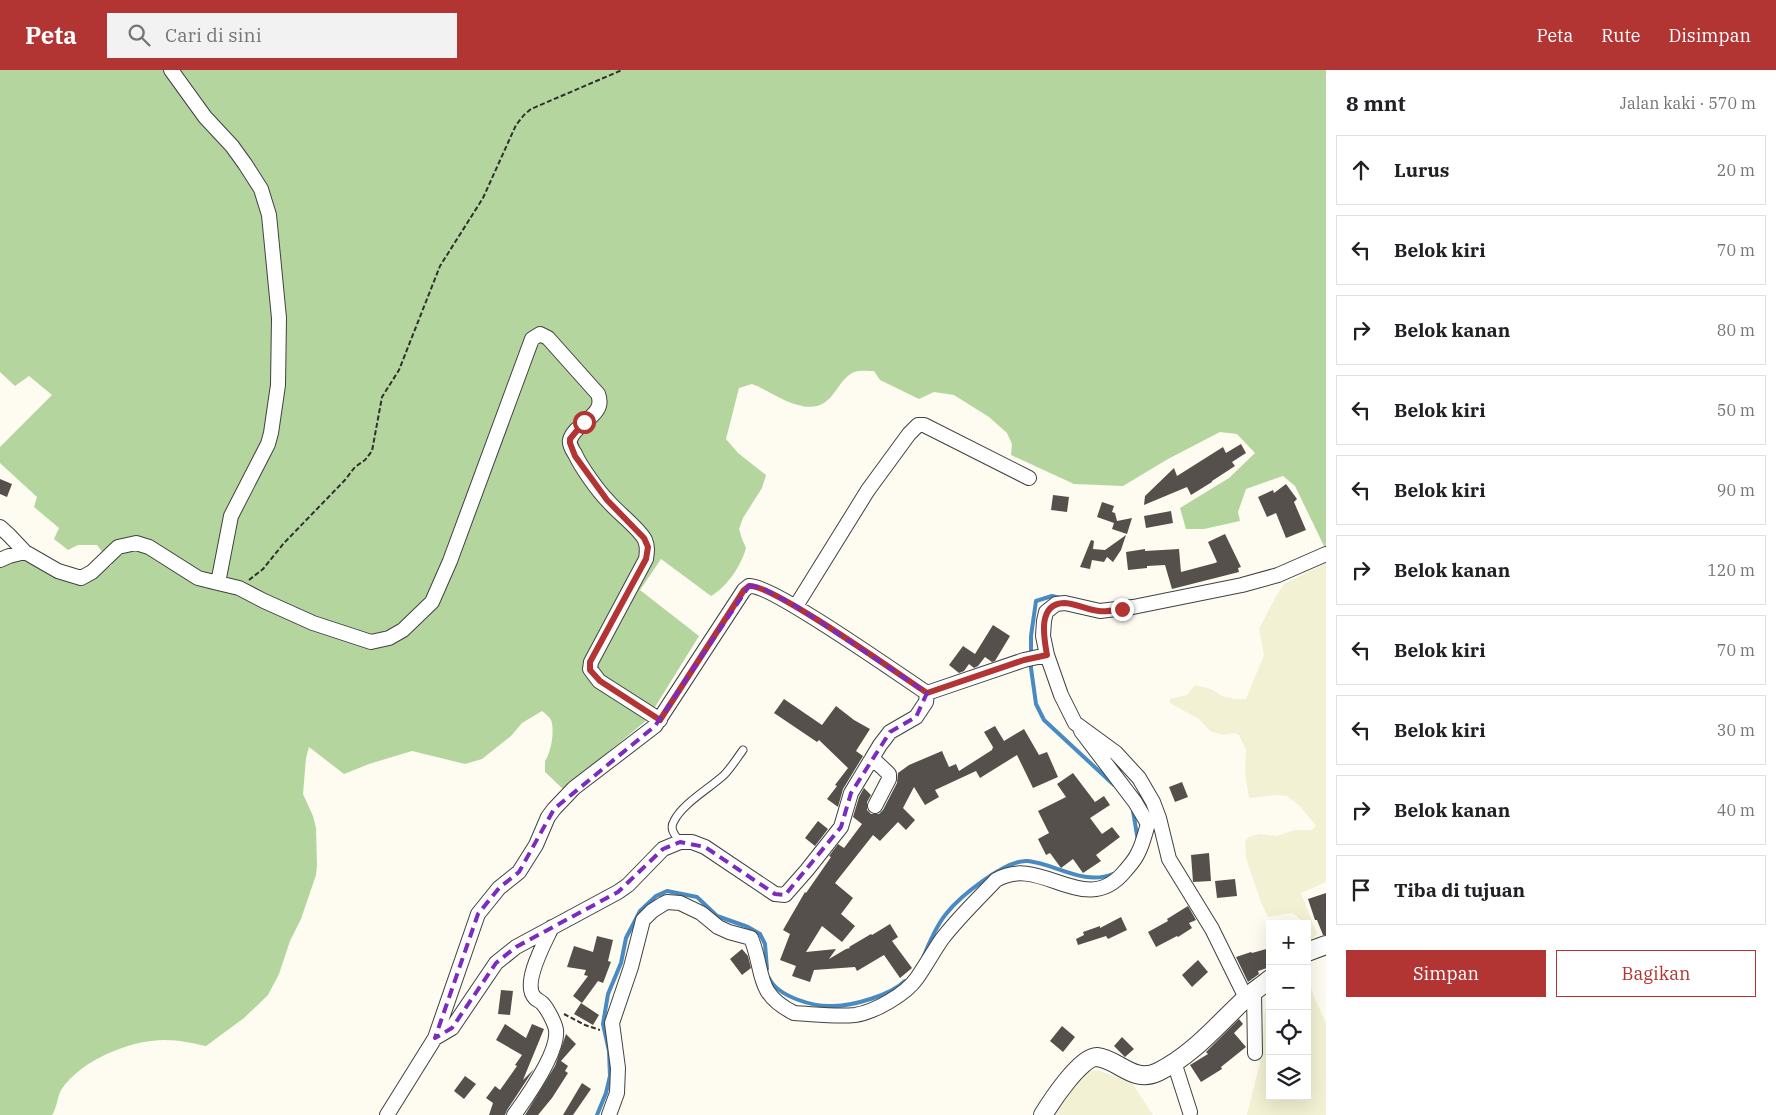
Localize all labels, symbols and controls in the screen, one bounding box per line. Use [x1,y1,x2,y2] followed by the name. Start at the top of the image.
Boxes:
[107,13,457,58] search box
[25,19,77,51] text: Peta
[125,21,153,49] icon: search
[165,23,262,47] text: Cari di sini
[1537,24,1573,47] text: Peta
[1601,24,1640,47] text: Rute
[1668,24,1751,47] text: Disimpan
[1346,89,1406,117] text: 8 mnt
[1620,93,1756,113] text: Jalan kaki · 570 m
[1347,156,1375,184] icon: ahead
[1394,158,1449,182] text: Lurus
[1717,160,1755,180] text: 20 m
[1347,236,1375,264] icon: left
[1394,238,1486,262] text: Belok kiri
[1717,240,1755,260] text: 70 m
[1347,316,1375,344] icon: right
[1394,318,1510,342] text: Belok kanan
[1717,320,1755,340] text: 80 m
[1347,396,1375,424] icon: left
[1394,398,1486,422] text: Belok kiri
[1717,400,1755,420] text: 50 m
[573,411,596,434] route start
[1347,476,1375,504] icon: left
[1394,478,1486,502] text: Belok kiri
[1717,480,1755,500] text: 90 m
[1347,556,1375,584] icon: right
[1394,558,1510,582] text: Belok kanan
[1707,560,1755,580] text: 120 m
[1111,598,1134,621] route end
[1347,636,1375,664] icon: left
[1394,638,1486,662] text: Belok kiri
[1717,640,1755,660] text: 70 m
[1347,716,1375,744] icon: left
[1394,718,1486,742] text: Belok kiri
[1717,720,1755,740] text: 30 m
[1347,796,1375,824] icon: right
[1394,798,1510,822] text: Belok kanan
[1717,800,1755,820] text: 40 m
[1347,876,1375,904] icon: arrive
[1394,878,1525,902] text: Tiba di tujuan
[1266,920,1311,1100] map controls
[1266,920,1311,965] button: +
[1346,950,1546,997] button: Simpan
[1556,950,1756,997] button: Bagikan
[1266,965,1311,1010] button: −
[1266,1010,1311,1055] button: locate
[1266,1055,1311,1100] button: layers

